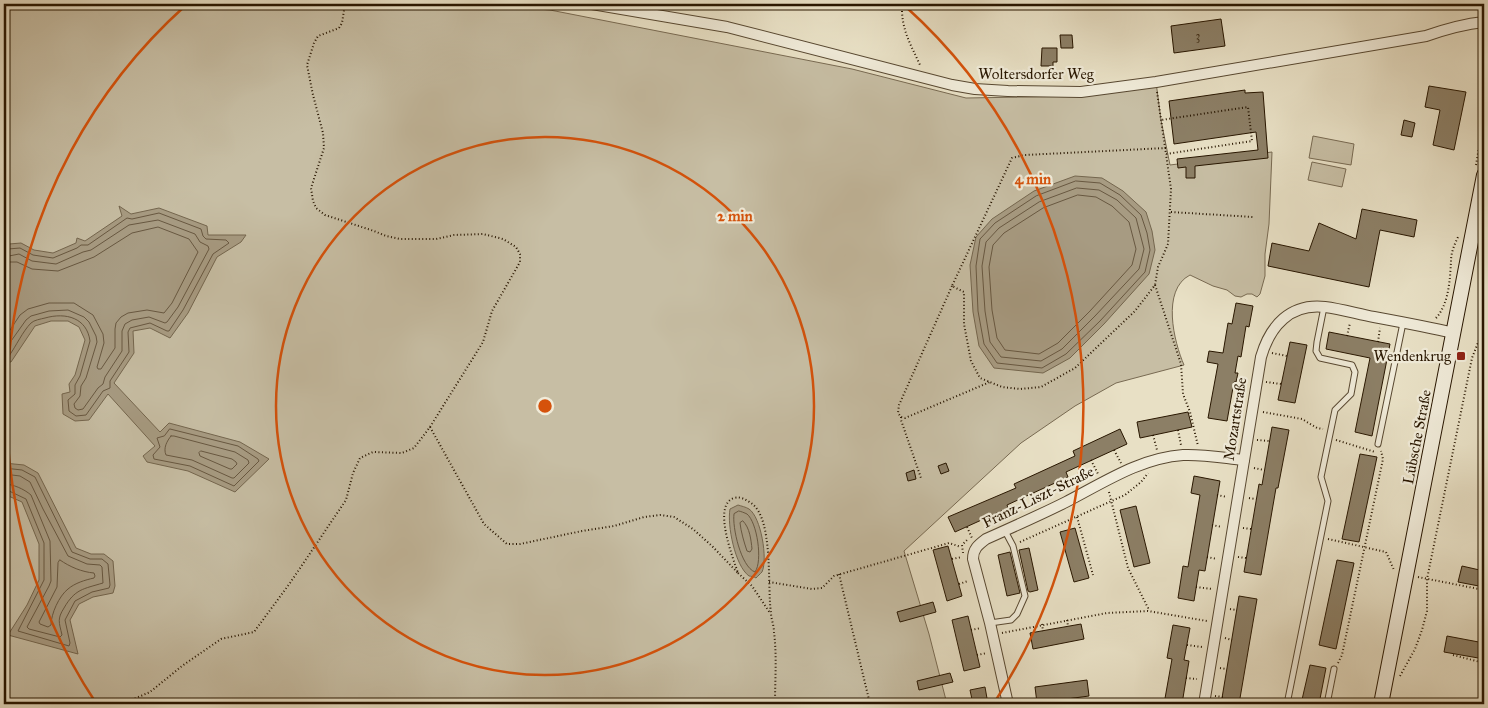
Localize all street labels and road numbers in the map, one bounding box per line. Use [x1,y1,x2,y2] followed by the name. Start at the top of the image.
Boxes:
[978,65,1095,83] street label: Woltersdorfer Weg
[1220,376,1250,462] street label: Mozartstraße
[1399,388,1435,486] street label: Lübsche Straße
[979,462,1097,532] street label: Franz-Liszt-Straße

